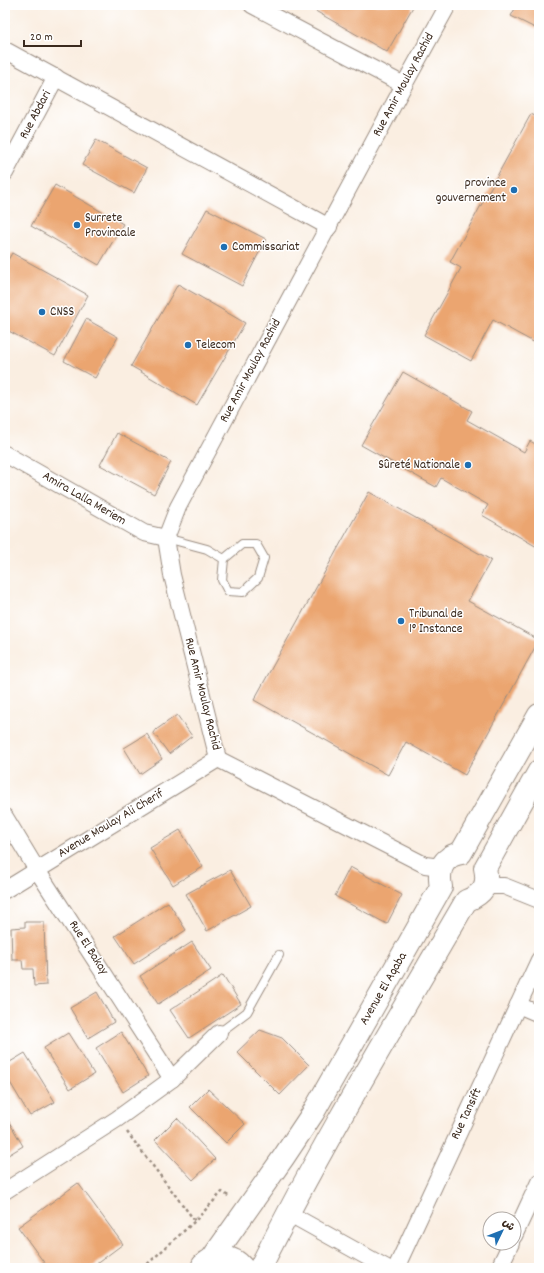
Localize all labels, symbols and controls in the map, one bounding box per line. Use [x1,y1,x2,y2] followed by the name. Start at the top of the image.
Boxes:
[24,22,81,48] scale bar
[30,29,53,46] text: 20 m
[369,30,439,140] street label: Rue Amir Moulay Rachid
[15,87,57,143] street label: Rue Abdari
[436,174,506,208] place label: province gouvernement
[509,185,519,195] marker: province gouvernement
[85,209,136,243] place label: Surrete Provincale
[72,220,82,230] marker: Surrete Provincale
[232,238,300,257] place label: Commissariat
[219,242,229,252] marker: Commissariat
[50,303,75,322] place label: CNSS
[37,307,47,317] marker: CNSS
[216,316,286,426] street label: Rue Amir Moulay Rachid
[196,336,236,355] place label: Telecom
[183,340,193,350] marker: Telecom
[378,456,460,475] place label: Sûreté Nationale
[463,460,473,470] marker: Sûreté Nationale
[38,467,130,531] street label: Amira Lalla Meriem
[409,605,463,639] place label: Tribunal de 1° Instance
[396,616,406,626] marker: Tribunal de 1° Instance
[179,636,225,752] street label: Rue Amir Moulay Rachid
[55,785,168,863] street label: Avenue Moulay Ali Cherif
[63,917,113,980] street label: Rue El Bakay
[355,948,413,1029] street label: Avenue El Aqaba
[447,1085,487,1143] street label: Rue Tansift
[482,1211,522,1251] north arrow
[498,1216,518,1235] text: ش

